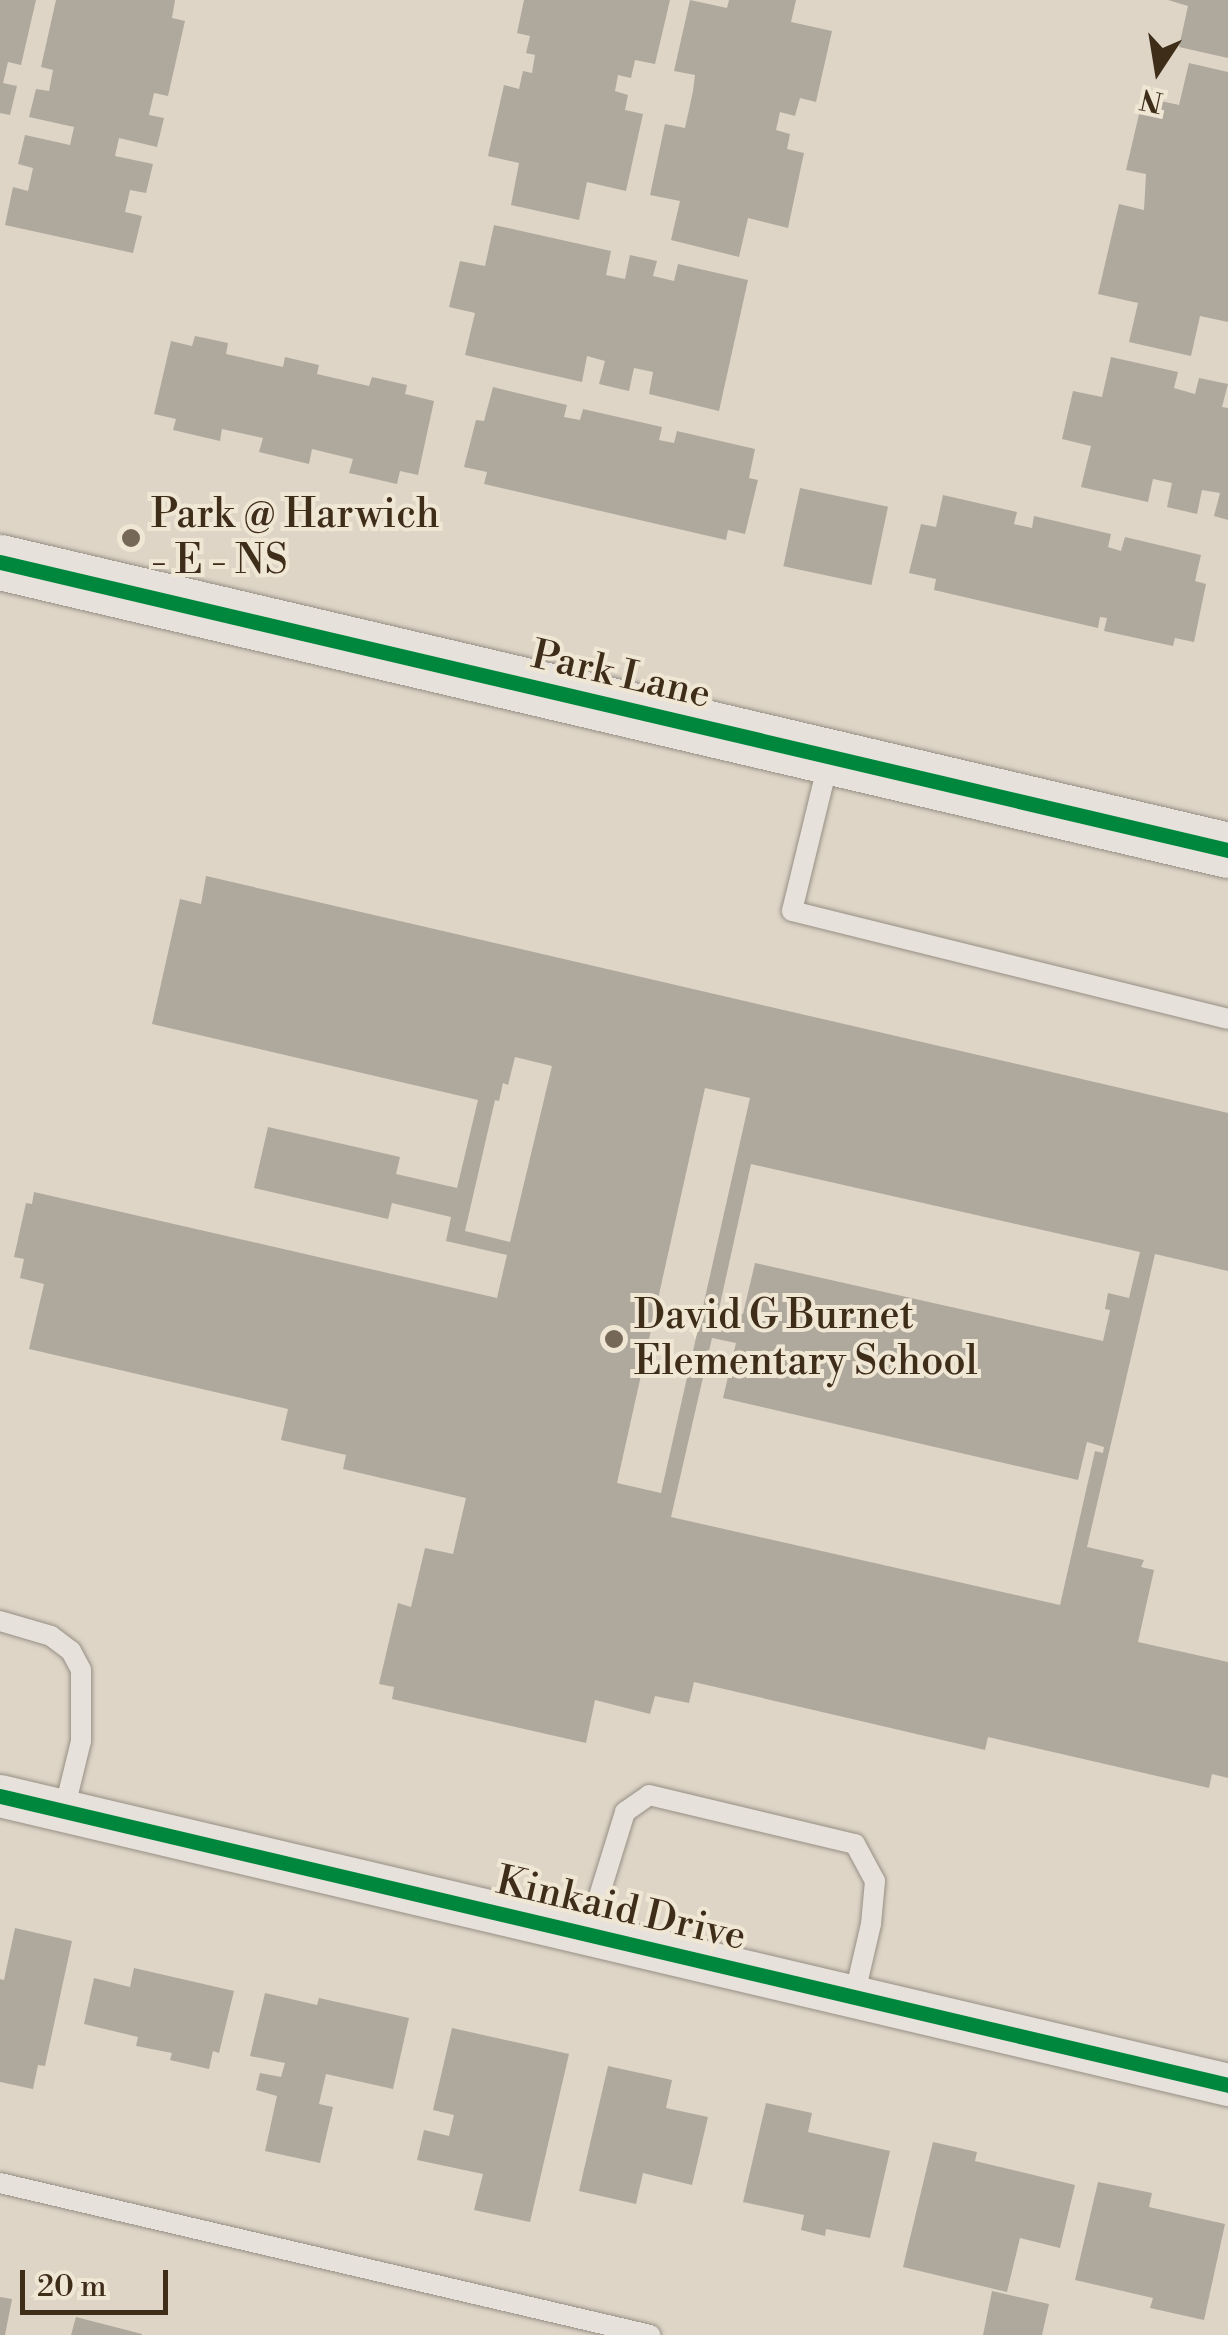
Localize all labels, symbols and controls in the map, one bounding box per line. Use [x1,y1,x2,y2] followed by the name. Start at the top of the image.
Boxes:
[1108,20,1208,120] north arrow
[1137,80,1166,119] text: N
[151,491,440,585] place label: Park @ Harwich - E - NS
[120,527,142,549] marker: Park @ Harwich - E - NS
[527,631,715,719] street label: Park Lane
[634,1292,978,1386] place label: David G Burnet Elementary School
[603,1328,625,1350] marker: David G Burnet Elementary School
[492,1857,750,1961] street label: Kinkaid Drive
[25,2250,172,2312] scale bar
[37,2268,106,2306] text: 20 m

